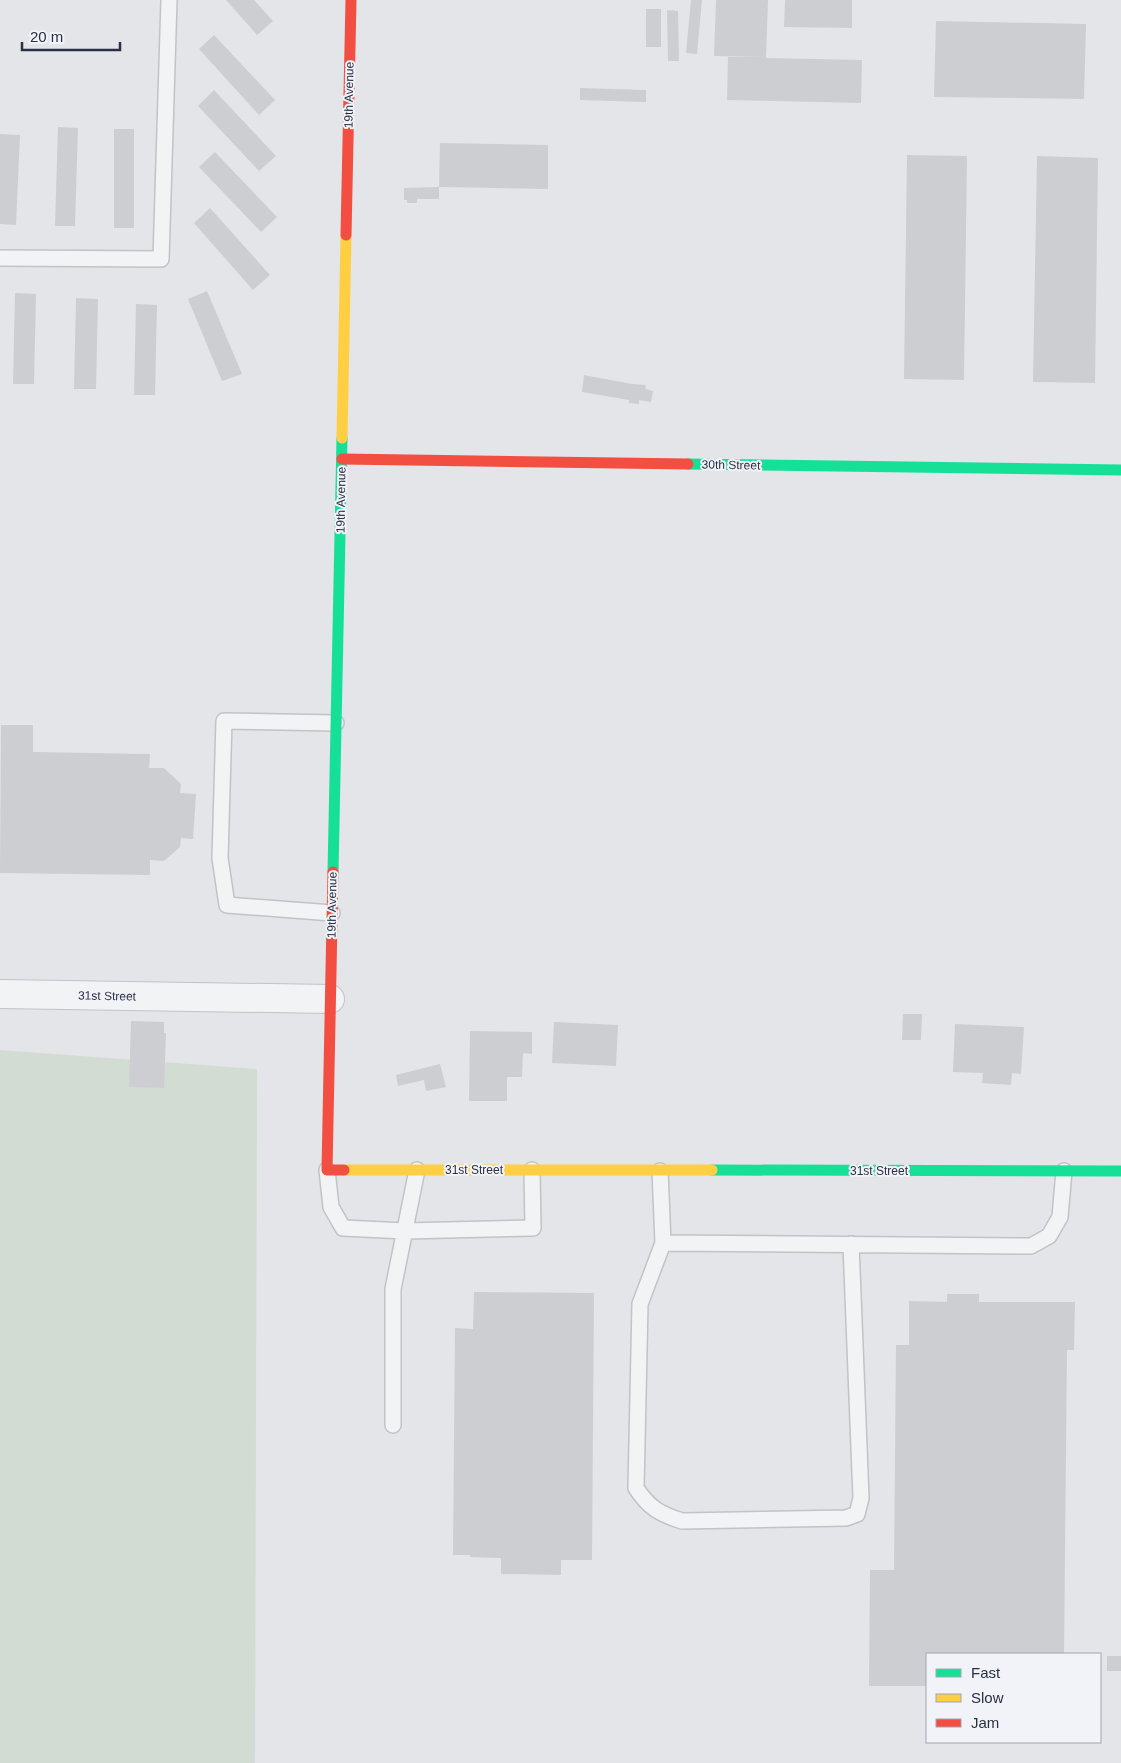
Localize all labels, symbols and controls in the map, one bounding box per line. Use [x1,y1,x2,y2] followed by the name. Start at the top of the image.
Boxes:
[22,20,120,52] scale bar
[30,28,63,45] text: 20 m
[341,61,357,128] street label: 19th Avenue
[702,457,761,473] street label: 30th Street
[333,466,349,533] street label: 19th Avenue
[324,871,340,938] street label: 19th Avenue
[78,988,137,1004] street label: 31st Street
[445,1163,504,1177] street label: 31st Street
[850,1164,909,1178] street label: 31st Street
[926,1653,1101,1743] legend
[971,1664,1001,1681] text: Fast
[971,1689,1004,1706] text: Slow
[971,1714,999,1731] text: Jam

